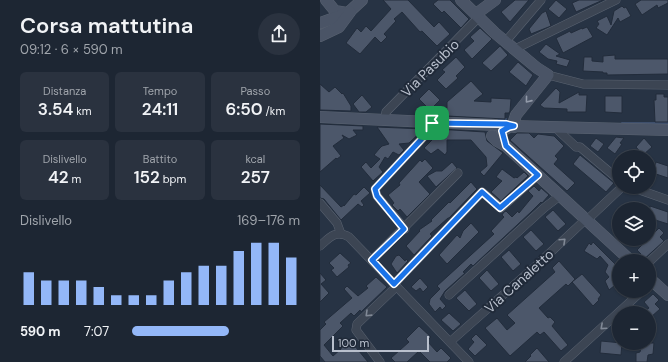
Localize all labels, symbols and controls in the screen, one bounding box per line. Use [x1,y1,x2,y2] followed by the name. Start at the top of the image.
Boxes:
[20,11,193,40] text: Corsa mattutina
[258,13,300,55] button: share
[397,35,463,101] street label: Via Pasubio
[20,41,123,58] text: 09:12 · 6 × 590 m
[43,84,86,98] text: Distanza
[143,84,177,98] text: Tempo
[240,84,270,98] text: Passo
[526,95,533,102] one-way arrow
[38,98,73,120] text: 3.54
[142,98,178,120] text: 24:11
[225,98,263,120] text: 6:50
[73,104,92,118] text: km
[263,104,285,118] text: /km
[415,106,449,140] pin
[421,112,443,134] icon: arrive
[612,150,656,350] map controls
[612,150,656,194] button: locate
[43,152,87,166] text: Dislivello
[143,152,177,166] text: Battito
[245,152,265,166] text: kcal
[48,166,69,188] text: 42
[134,166,160,188] text: 152
[241,166,270,188] text: 257
[69,172,81,186] text: m
[160,172,186,186] text: bpm
[612,202,656,246] button: layers
[20,212,72,229] text: Dislivello
[237,212,300,229] text: 169–176 m
[558,239,565,246] one-way arrow
[481,245,557,317] street label: Via Canaletto
[612,254,656,298] button: +
[612,306,656,350] button: −
[365,309,373,316] one-way arrow
[600,322,607,329] one-way arrow
[20,323,60,340] text: 590 m
[84,323,109,340] text: 7:07
[332,334,429,353] scale bar
[338,336,369,350] text: 100 m

